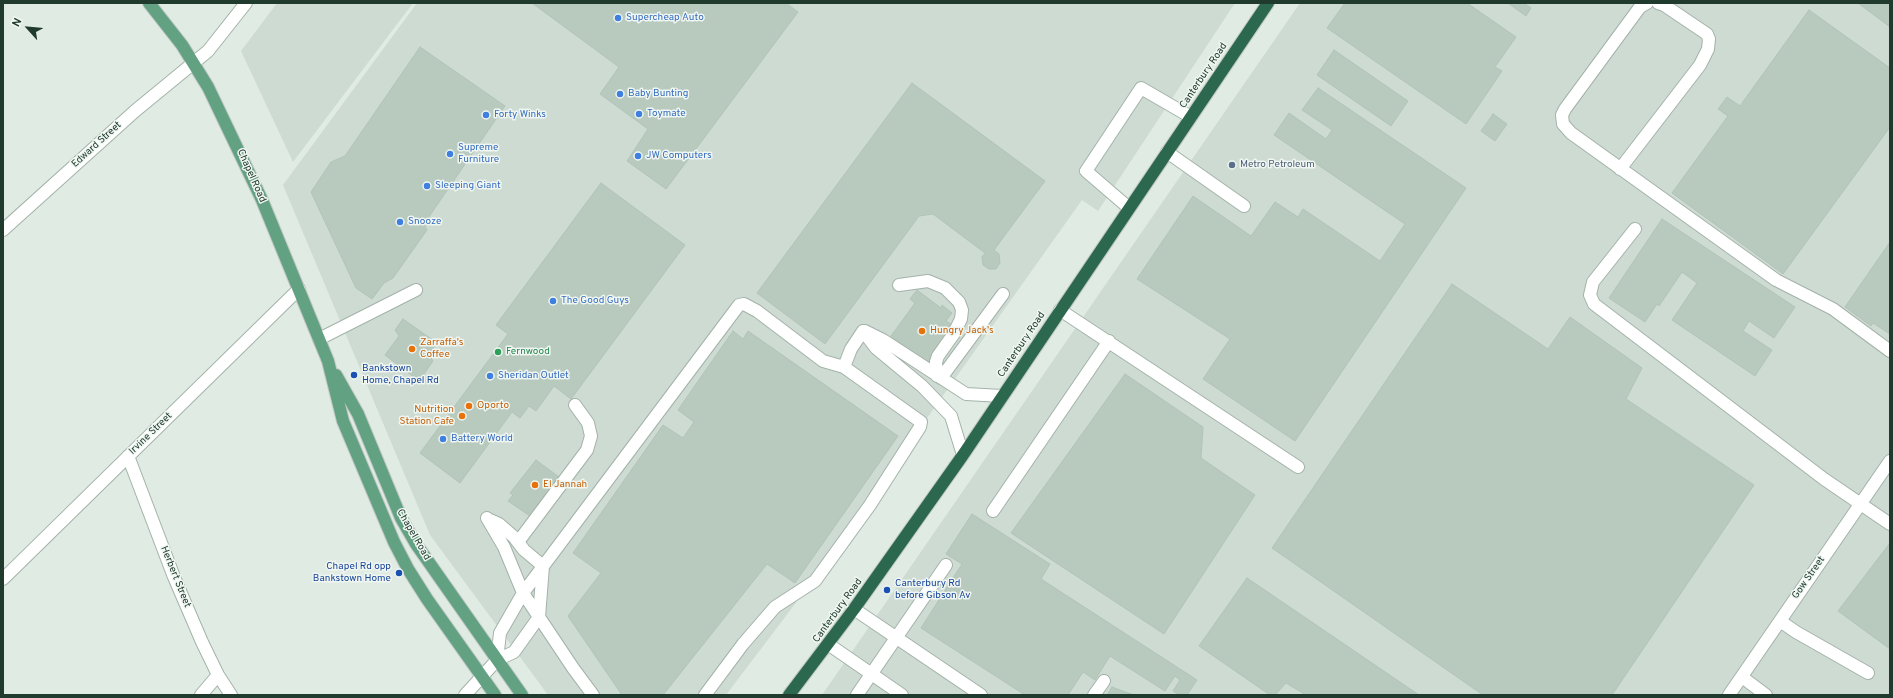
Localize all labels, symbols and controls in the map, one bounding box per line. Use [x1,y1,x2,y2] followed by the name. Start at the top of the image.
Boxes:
[8,8,48,48] north arrow
[626,12,704,24] place label: Supercheap Auto
[613,13,623,23] marker: Supercheap Auto
[9,16,25,29] text: N
[1178,41,1230,111] street label: Canterbury Road
[628,88,688,100] place label: Baby Bunting
[615,89,625,99] marker: Baby Bunting
[647,108,686,120] place label: Toymate
[494,109,546,121] place label: Forty Winks
[634,109,644,119] marker: Toymate
[481,110,491,120] marker: Forty Winks
[70,120,124,170] street label: Edward Street
[458,142,499,166] place label: Supreme Furniture
[234,148,268,204] street label: Chapel Road
[445,149,455,159] marker: Supreme Furniture
[646,150,712,162] place label: JW Computers
[633,151,643,161] marker: JW Computers
[1240,159,1315,171] place label: Metro Petroleum
[1227,160,1237,170] marker: Metro Petroleum
[435,180,501,192] place label: Sleeping Giant
[422,181,432,191] marker: Sleeping Giant
[408,216,441,228] place label: Snooze
[395,217,405,227] marker: Snooze
[561,295,629,307] place label: The Good Guys
[548,296,558,306] marker: The Good Guys
[996,310,1048,380] street label: Canterbury Road
[930,325,994,337] place label: Hungry Jack's
[917,326,927,336] marker: Hungry Jack's
[420,337,464,360] place label: Zarraffa's Coffee
[407,344,417,354] marker: Zarraffa's Coffee
[506,346,550,358] place label: Fernwood
[493,347,503,357] marker: Fernwood
[362,363,439,386] place label: Bankstown Home, Chapel Rd
[349,370,359,380] marker: Bankstown Home, Chapel Rd
[498,370,569,382] place label: Sheridan Outlet
[485,371,495,381] marker: Sheridan Outlet
[477,400,509,412] place label: Oporto
[464,401,474,411] marker: Oporto
[400,404,454,428] place label: Nutrition Station Cafe
[127,410,175,458] street label: Irvine Street
[457,411,467,421] marker: Nutrition Station Cafe
[451,433,513,445] place label: Battery World
[438,434,448,444] marker: Battery World
[543,479,587,491] place label: El Jannah
[530,480,540,490] marker: El Jannah
[394,507,432,563] street label: Chapel Road
[157,544,193,610] street label: Herbert Street
[1790,554,1828,602] street label: Gow Street
[313,561,391,584] place label: Chapel Rd opp Bankstown Home
[394,568,404,578] marker: Chapel Rd opp Bankstown Home
[811,577,865,645] street label: Canterbury Road
[895,578,970,602] place label: Canterbury Rd before Gibson Av
[882,585,892,595] marker: Canterbury Rd before Gibson Av

